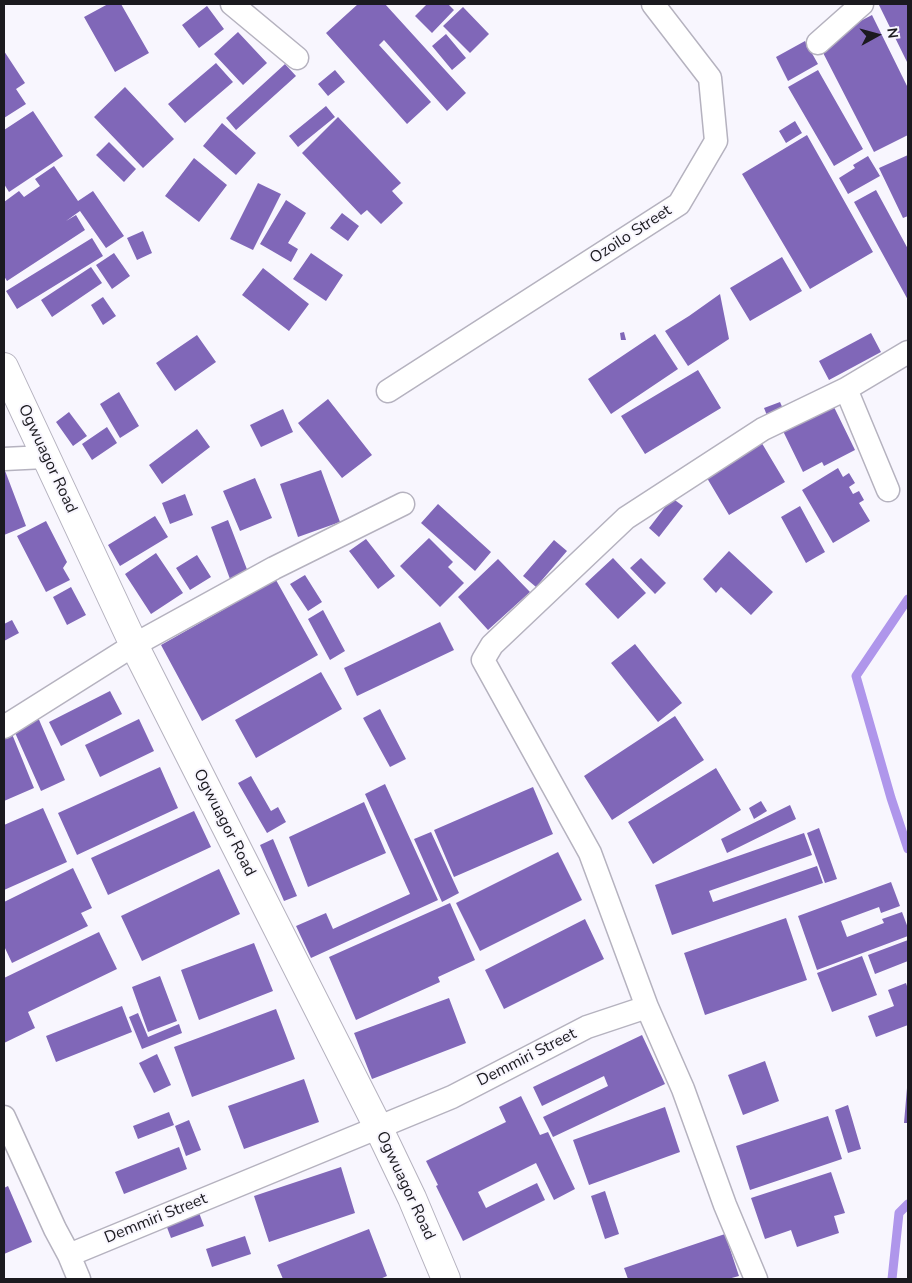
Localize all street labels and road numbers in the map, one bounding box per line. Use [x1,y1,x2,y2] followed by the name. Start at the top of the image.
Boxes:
[587,202,675,268] street label: Ozoilo Street
[13,402,81,516] street label: Ogwuagor Road
[189,766,259,880] street label: Ogwuagor Road
[474,1025,580,1091] street label: Demmiri Street
[371,1129,439,1243] street label: Ogwuagor Road
[102,1190,210,1248] street label: Demmiri Street

